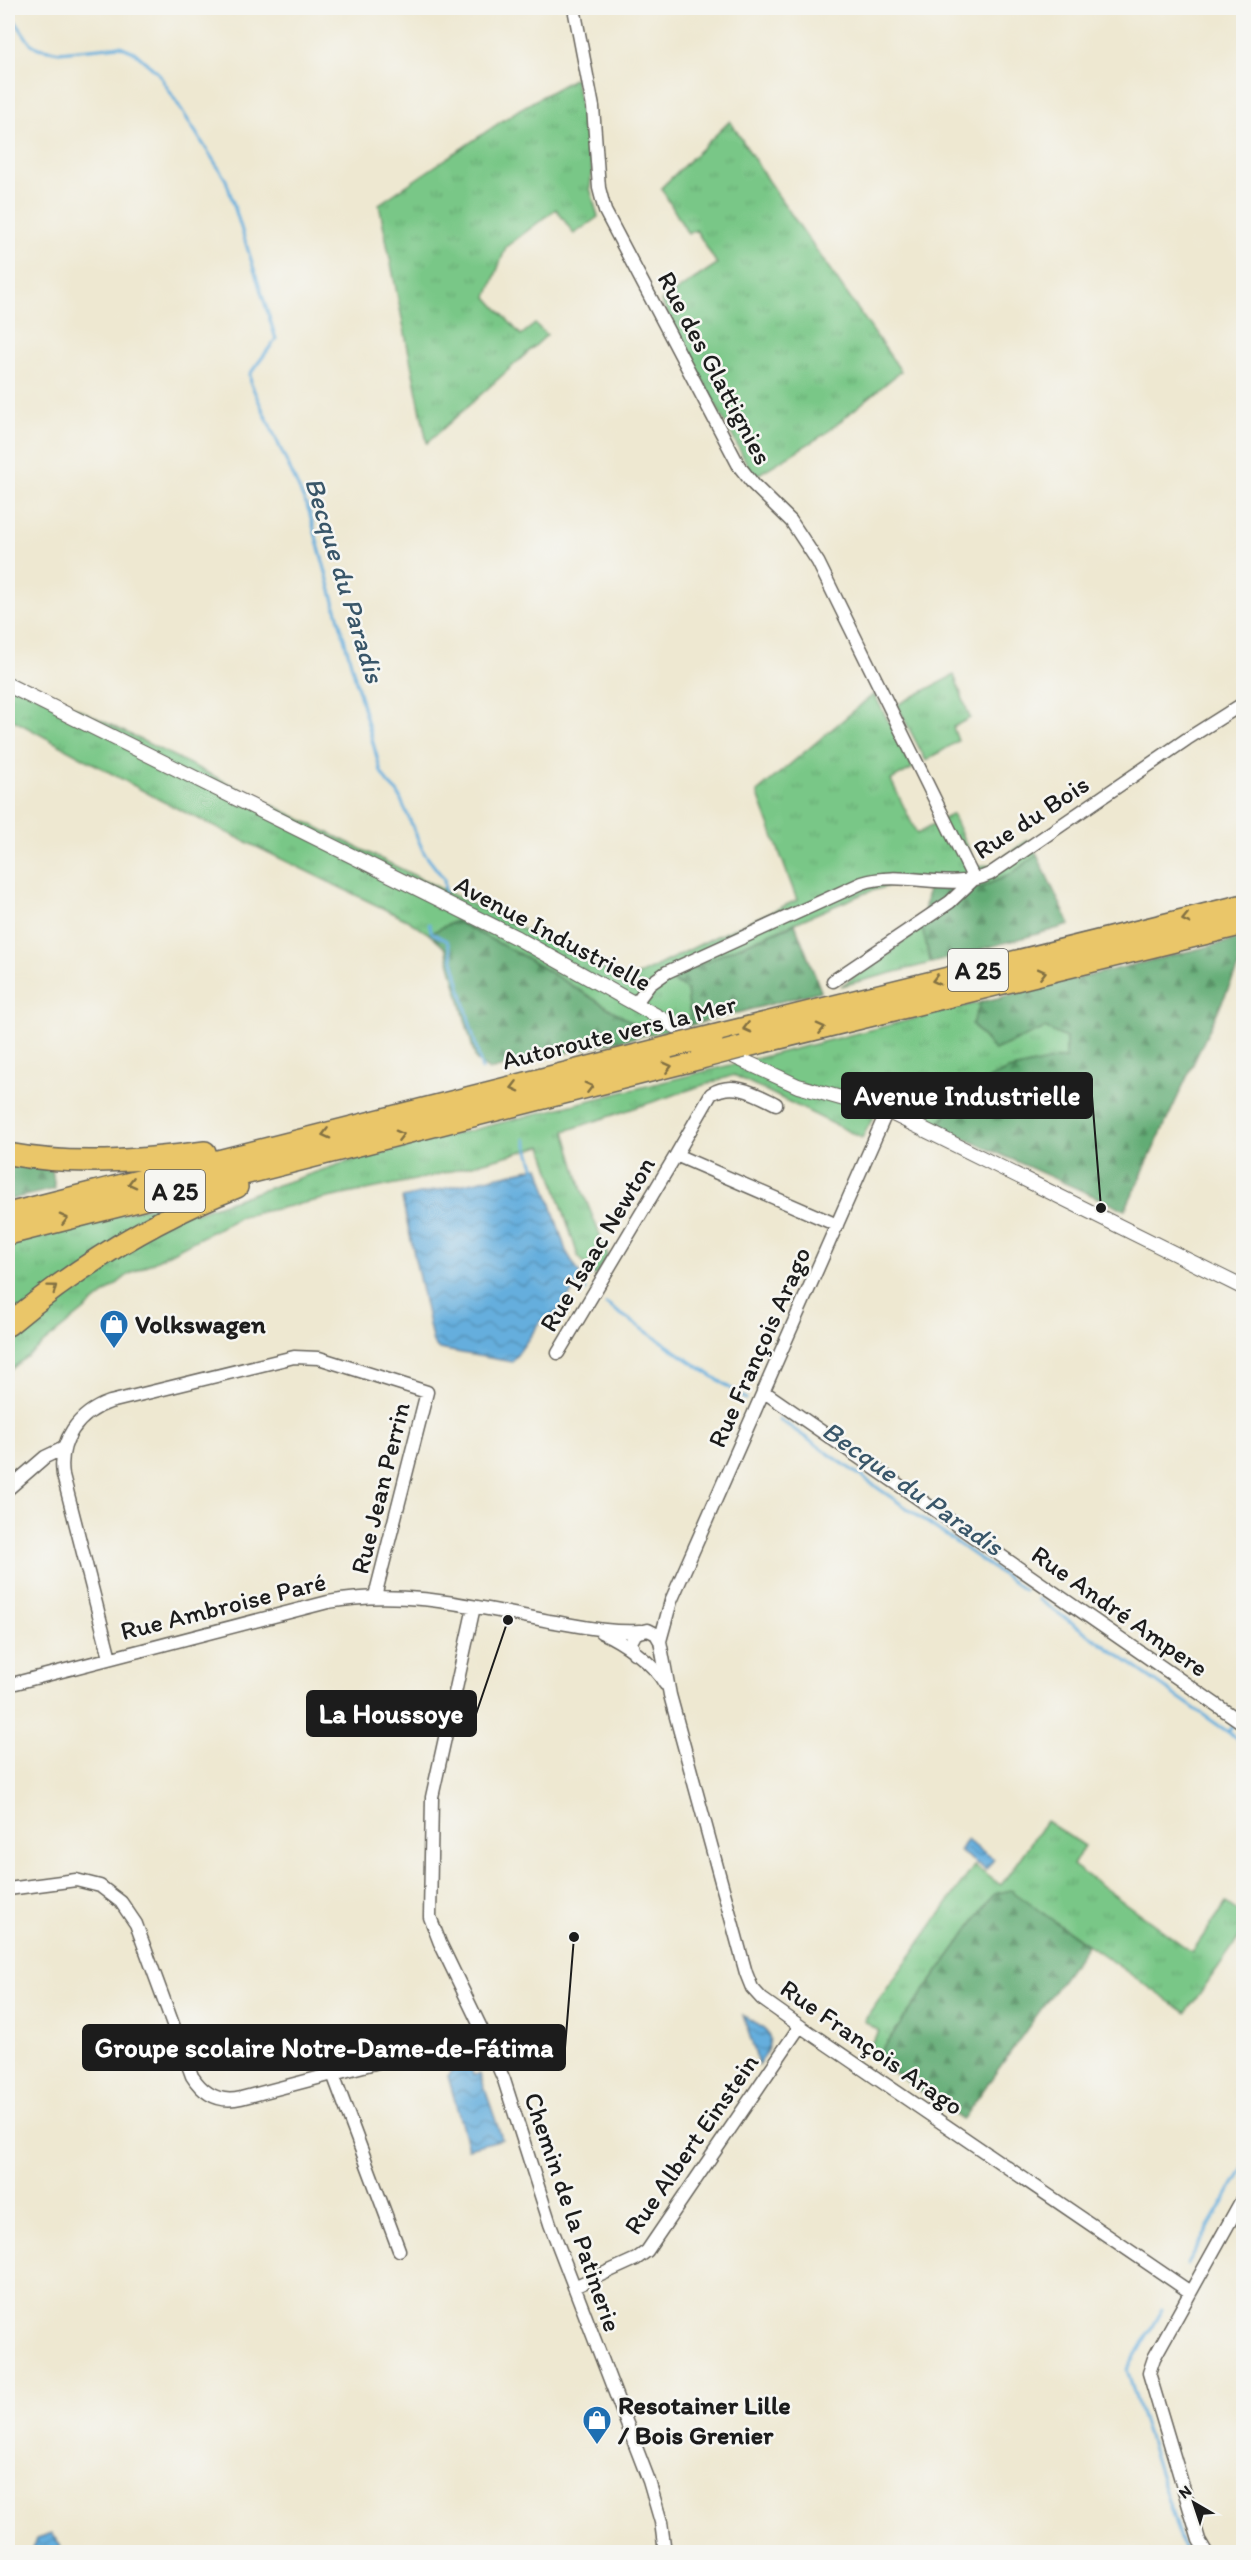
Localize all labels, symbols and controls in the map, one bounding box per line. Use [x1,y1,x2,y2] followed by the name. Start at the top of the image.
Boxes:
[651,266,779,470] street label: Rue des Glattignies
[298,473,392,688] water label: Becque du Paradis
[967,768,1095,866] street label: Rue du Bois
[449,868,657,998] street label: Avenue Industrielle
[1182,911,1192,924] one-way arrow
[948,949,1008,991] road number: A 25
[1037,967,1047,980] one-way arrow
[931,973,941,986] one-way arrow
[498,987,740,1077] street label: Autoroute vers la Mer
[742,1020,752,1033] one-way arrow
[815,1023,825,1036] one-way arrow
[663,1061,673,1074] one-way arrow
[842,1073,1092,1118] callout: Avenue Industrielle
[510,1079,520,1092] one-way arrow
[853,1079,1080,1112] text: Avenue Industrielle
[584,1081,594,1094] one-way arrow
[321,1126,331,1139] one-way arrow
[395,1129,405,1142] one-way arrow
[532,1150,662,1337] street label: Rue Isaac Newton
[145,1170,205,1212] road number: A 25
[127,1175,137,1188] one-way arrow
[59,1214,69,1227] one-way arrow
[700,1242,818,1452] street label: Rue François Arago
[46,1284,57,1295] one-way arrow
[98,1308,130,1350] shop icon: Volkswagen
[135,1308,266,1340] place label: Volkswagen
[343,1399,417,1577] street label: Rue Jean Perrin
[816,1413,1010,1563] water label: Becque du Paradis
[1025,1538,1215,1684] street label: Rue André Ampere
[117,1565,329,1647] street label: Rue Ambroise Paré
[307,1691,476,1736] callout: La Houssoye
[319,1697,463,1730] text: La Houssoye
[774,1972,970,2122] street label: Rue François Arago
[83,2025,565,2070] callout: Groupe scolaire Notre-Dame-de-Fátima
[95,2031,554,2064] text: Groupe scolaire Notre-Dame-de-Fátima
[617,2047,765,2241] street label: Rue Albert Einstein
[517,2088,629,2336] street label: Chemin de la Patinerie
[617,2389,791,2451] place label: Resotainer Lille / Bois Grenier
[581,2404,613,2446] shop icon: Resotainer Lille / Bois Grenier
[1164,2473,1224,2533] north arrow
[1175,2481,1195,2503] text: N

